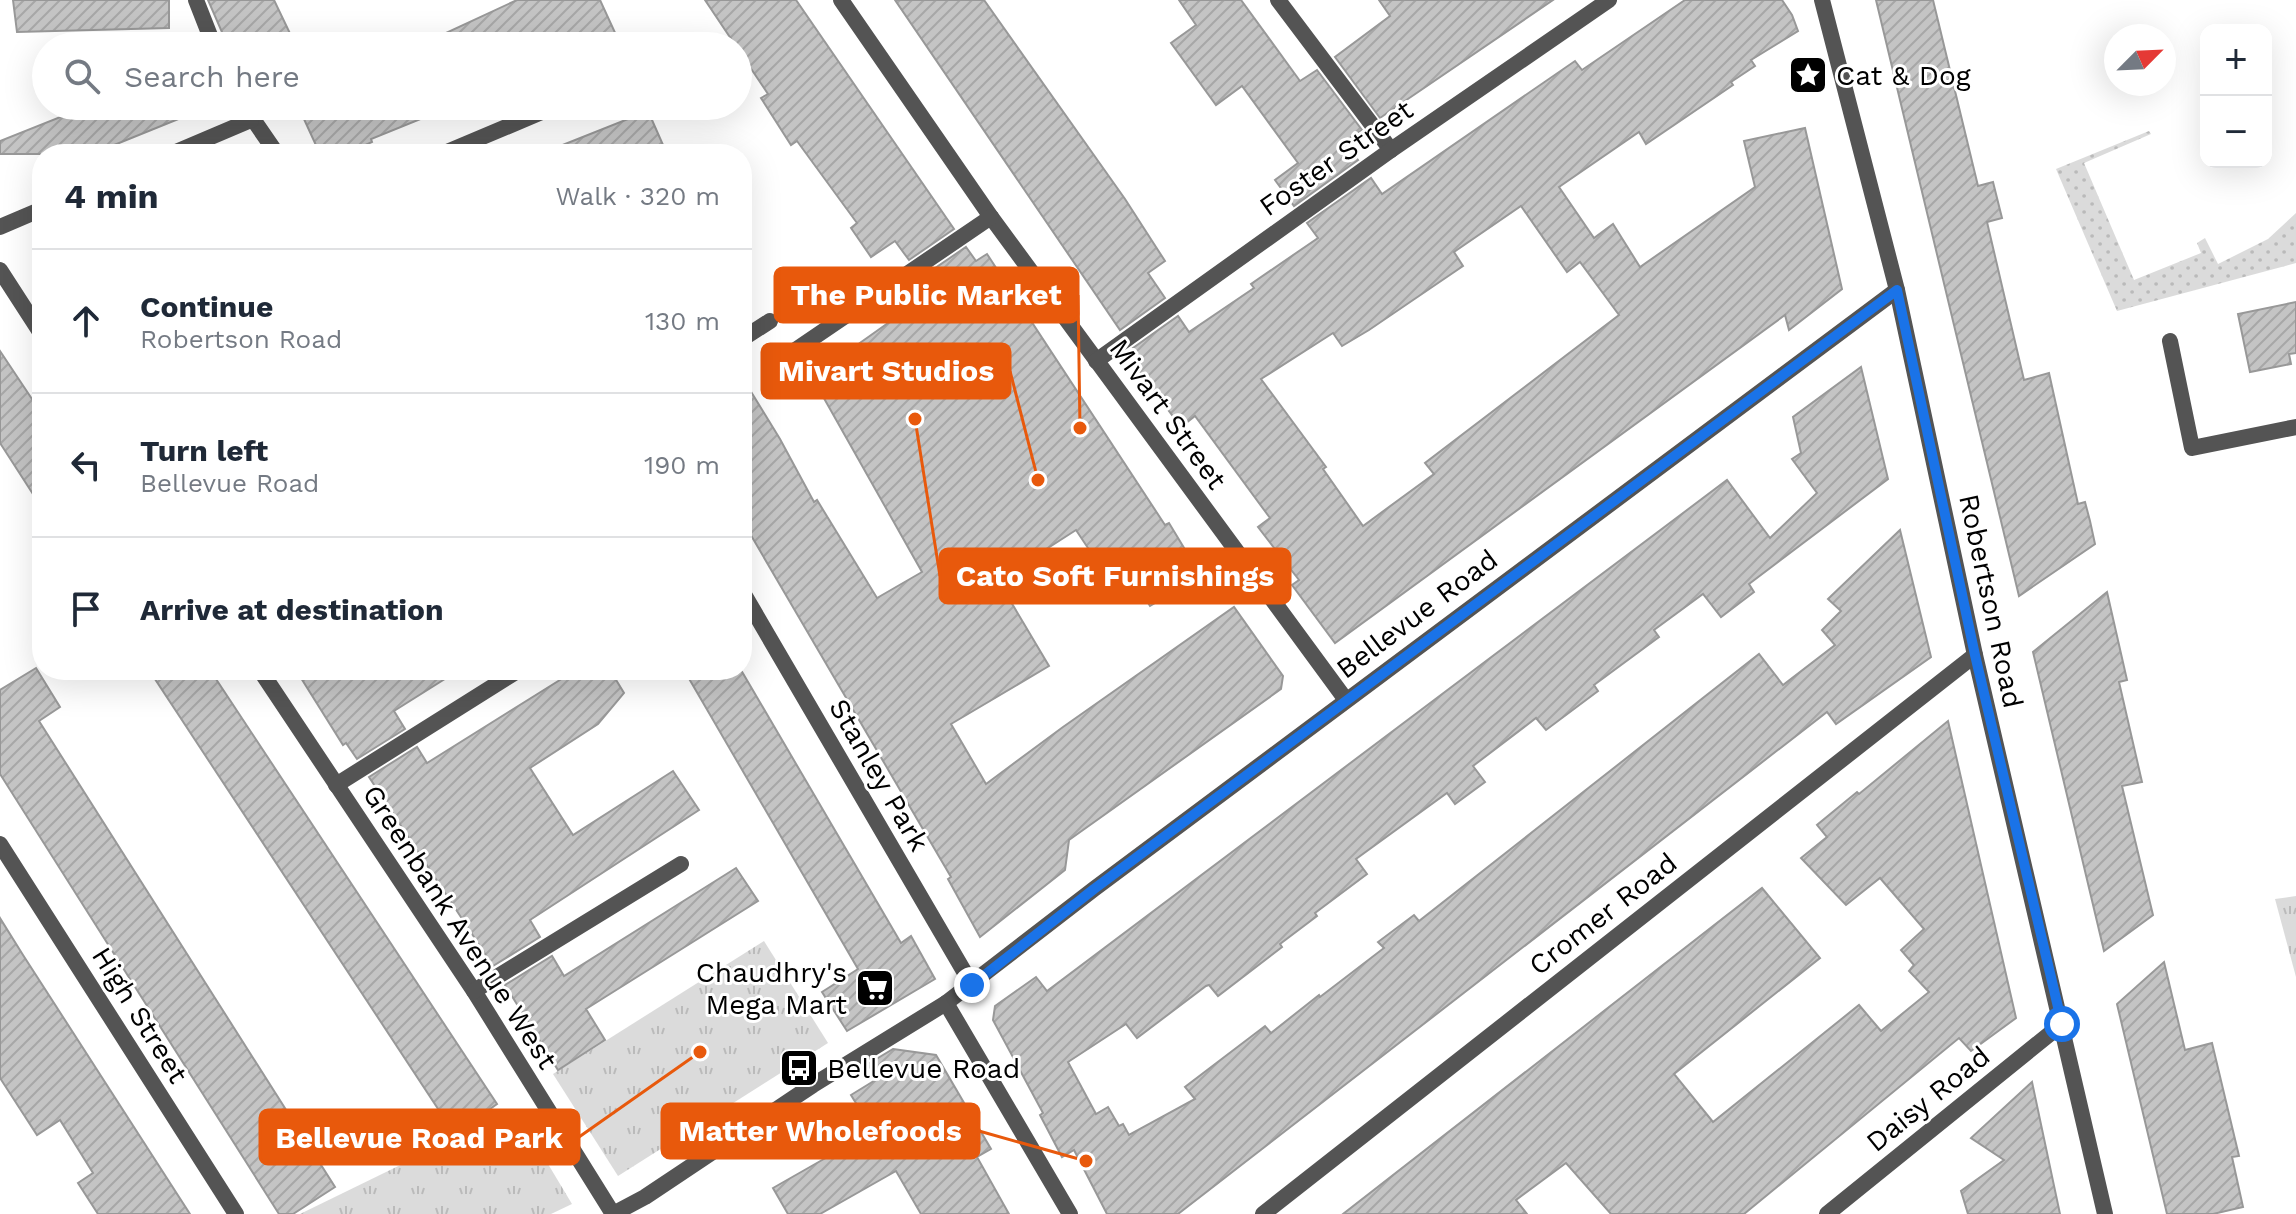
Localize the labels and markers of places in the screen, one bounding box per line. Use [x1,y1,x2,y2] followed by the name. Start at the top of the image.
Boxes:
[1787,54,1829,96] place icon: Cat & Dog
[1836,59,1971,92] place label: Cat & Dog
[775,268,1078,322] callout: The Public Market
[762,344,1010,398] callout: Mivart Studios
[940,549,1290,603] callout: Cato Soft Furnishings
[696,956,847,1021] place label: Chaudhry's Mega Mart
[854,967,896,1009] supermarket icon: Chaudhry's Mega Mart
[778,1047,820,1089] bus stop icon: Bellevue Road
[827,1052,1020,1085] place label: Bellevue Road
[662,1104,979,1158] callout: Matter Wholefoods
[260,1110,579,1164] callout: Bellevue Road Park

